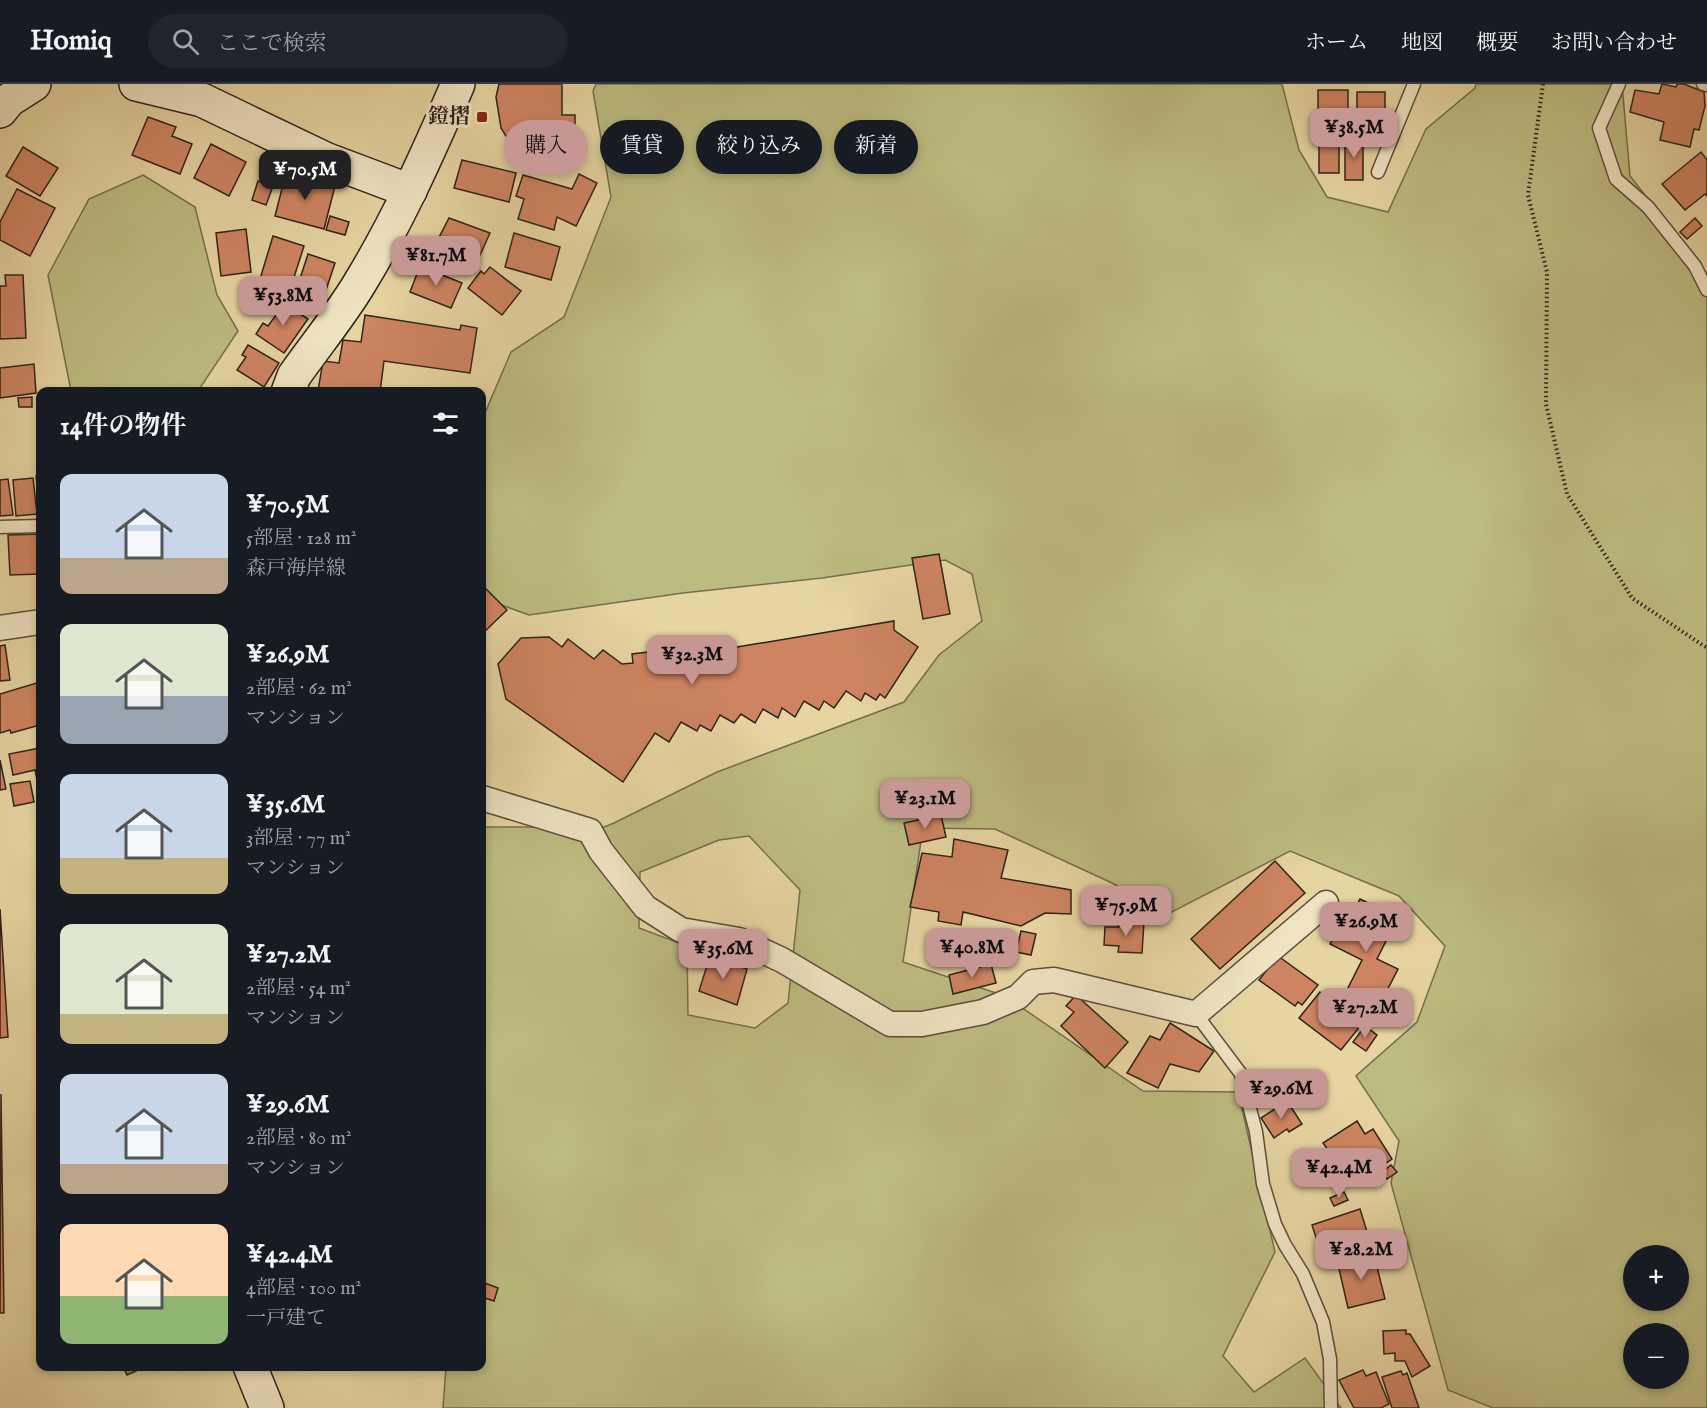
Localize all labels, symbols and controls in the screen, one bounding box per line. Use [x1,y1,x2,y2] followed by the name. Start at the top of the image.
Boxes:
[148,14,568,68] search box
[30,24,112,59] text: Homiq
[169,25,202,58] icon: search
[217,30,327,58] text: ここで検索
[1305,30,1368,57] text: ホーム
[1401,30,1443,57] text: 地図
[1476,30,1518,57] text: 概要
[1551,30,1677,57] text: お問い合わせ
[428,104,470,131] place label: 鐙摺
[1305,108,1403,159] pin: ¥38.5M
[475,110,489,124] marker: 鐙摺
[1324,115,1384,140] text: ¥38.5M
[504,120,588,174] chip: 購入
[600,120,684,174] chip: 賃貸
[696,120,822,174] chip: 絞り込み
[834,120,918,174] chip: 新着
[256,150,354,201] pin: ¥70.5M
[273,157,337,182] text: ¥70.5M
[387,236,485,287] pin: ¥81.7M
[405,243,467,268] text: ¥81.7M
[234,276,332,327] pin: ¥53.8M
[253,283,313,308] text: ¥53.8M
[429,407,462,440] icon: filters
[60,410,186,443] text: 14件の物件
[246,488,329,521] text: ¥70.5M
[108,498,180,570] icon: home
[246,526,356,551] text: 5部屋 · 128 m²
[246,556,346,581] text: 森戸海岸線
[643,635,741,686] pin: ¥32.3M
[246,638,330,671] text: ¥26.9M
[661,642,723,667] text: ¥32.3M
[108,648,180,720] icon: home
[246,676,352,701] text: 2部屋 · 62 m²
[246,706,345,731] text: マンション
[876,779,974,830] pin: ¥23.1M
[894,786,956,811] text: ¥23.1M
[246,788,325,821] text: ¥35.6M
[108,798,180,870] icon: home
[246,826,351,851] text: 3部屋 · 77 m²
[246,856,345,881] text: マンション
[1077,886,1175,937] pin: ¥75.9M
[1094,893,1158,918] text: ¥75.9M
[1317,902,1415,953] pin: ¥26.9M
[1334,909,1398,934] text: ¥26.9M
[923,928,1021,979] pin: ¥40.8M
[674,929,772,980] pin: ¥35.6M
[939,935,1005,960] text: ¥40.8M
[693,936,753,961] text: ¥35.6M
[246,938,331,971] text: ¥27.2M
[108,948,180,1020] icon: home
[246,976,351,1001] text: 2部屋 · 54 m²
[1316,988,1414,1039] pin: ¥27.2M
[1332,995,1398,1020] text: ¥27.2M
[246,1006,345,1031] text: マンション
[1232,1069,1330,1120] pin: ¥29.6M
[1249,1076,1313,1101] text: ¥29.6M
[246,1088,330,1121] text: ¥29.6M
[108,1098,180,1170] icon: home
[246,1126,352,1151] text: 2部屋 · 80 m²
[1290,1148,1388,1199] pin: ¥42.4M
[1306,1155,1372,1180] text: ¥42.4M
[246,1156,345,1181] text: マンション
[1312,1230,1410,1281] pin: ¥28.2M
[1329,1237,1393,1262] text: ¥28.2M
[246,1238,333,1271] text: ¥42.4M
[1623,1245,1689,1389] map controls
[1623,1245,1689,1311] button: +
[108,1248,180,1320] icon: home
[246,1276,361,1301] text: 4部屋 · 100 m²
[246,1306,326,1331] text: 一戸建て
[1623,1323,1689,1389] button: −

